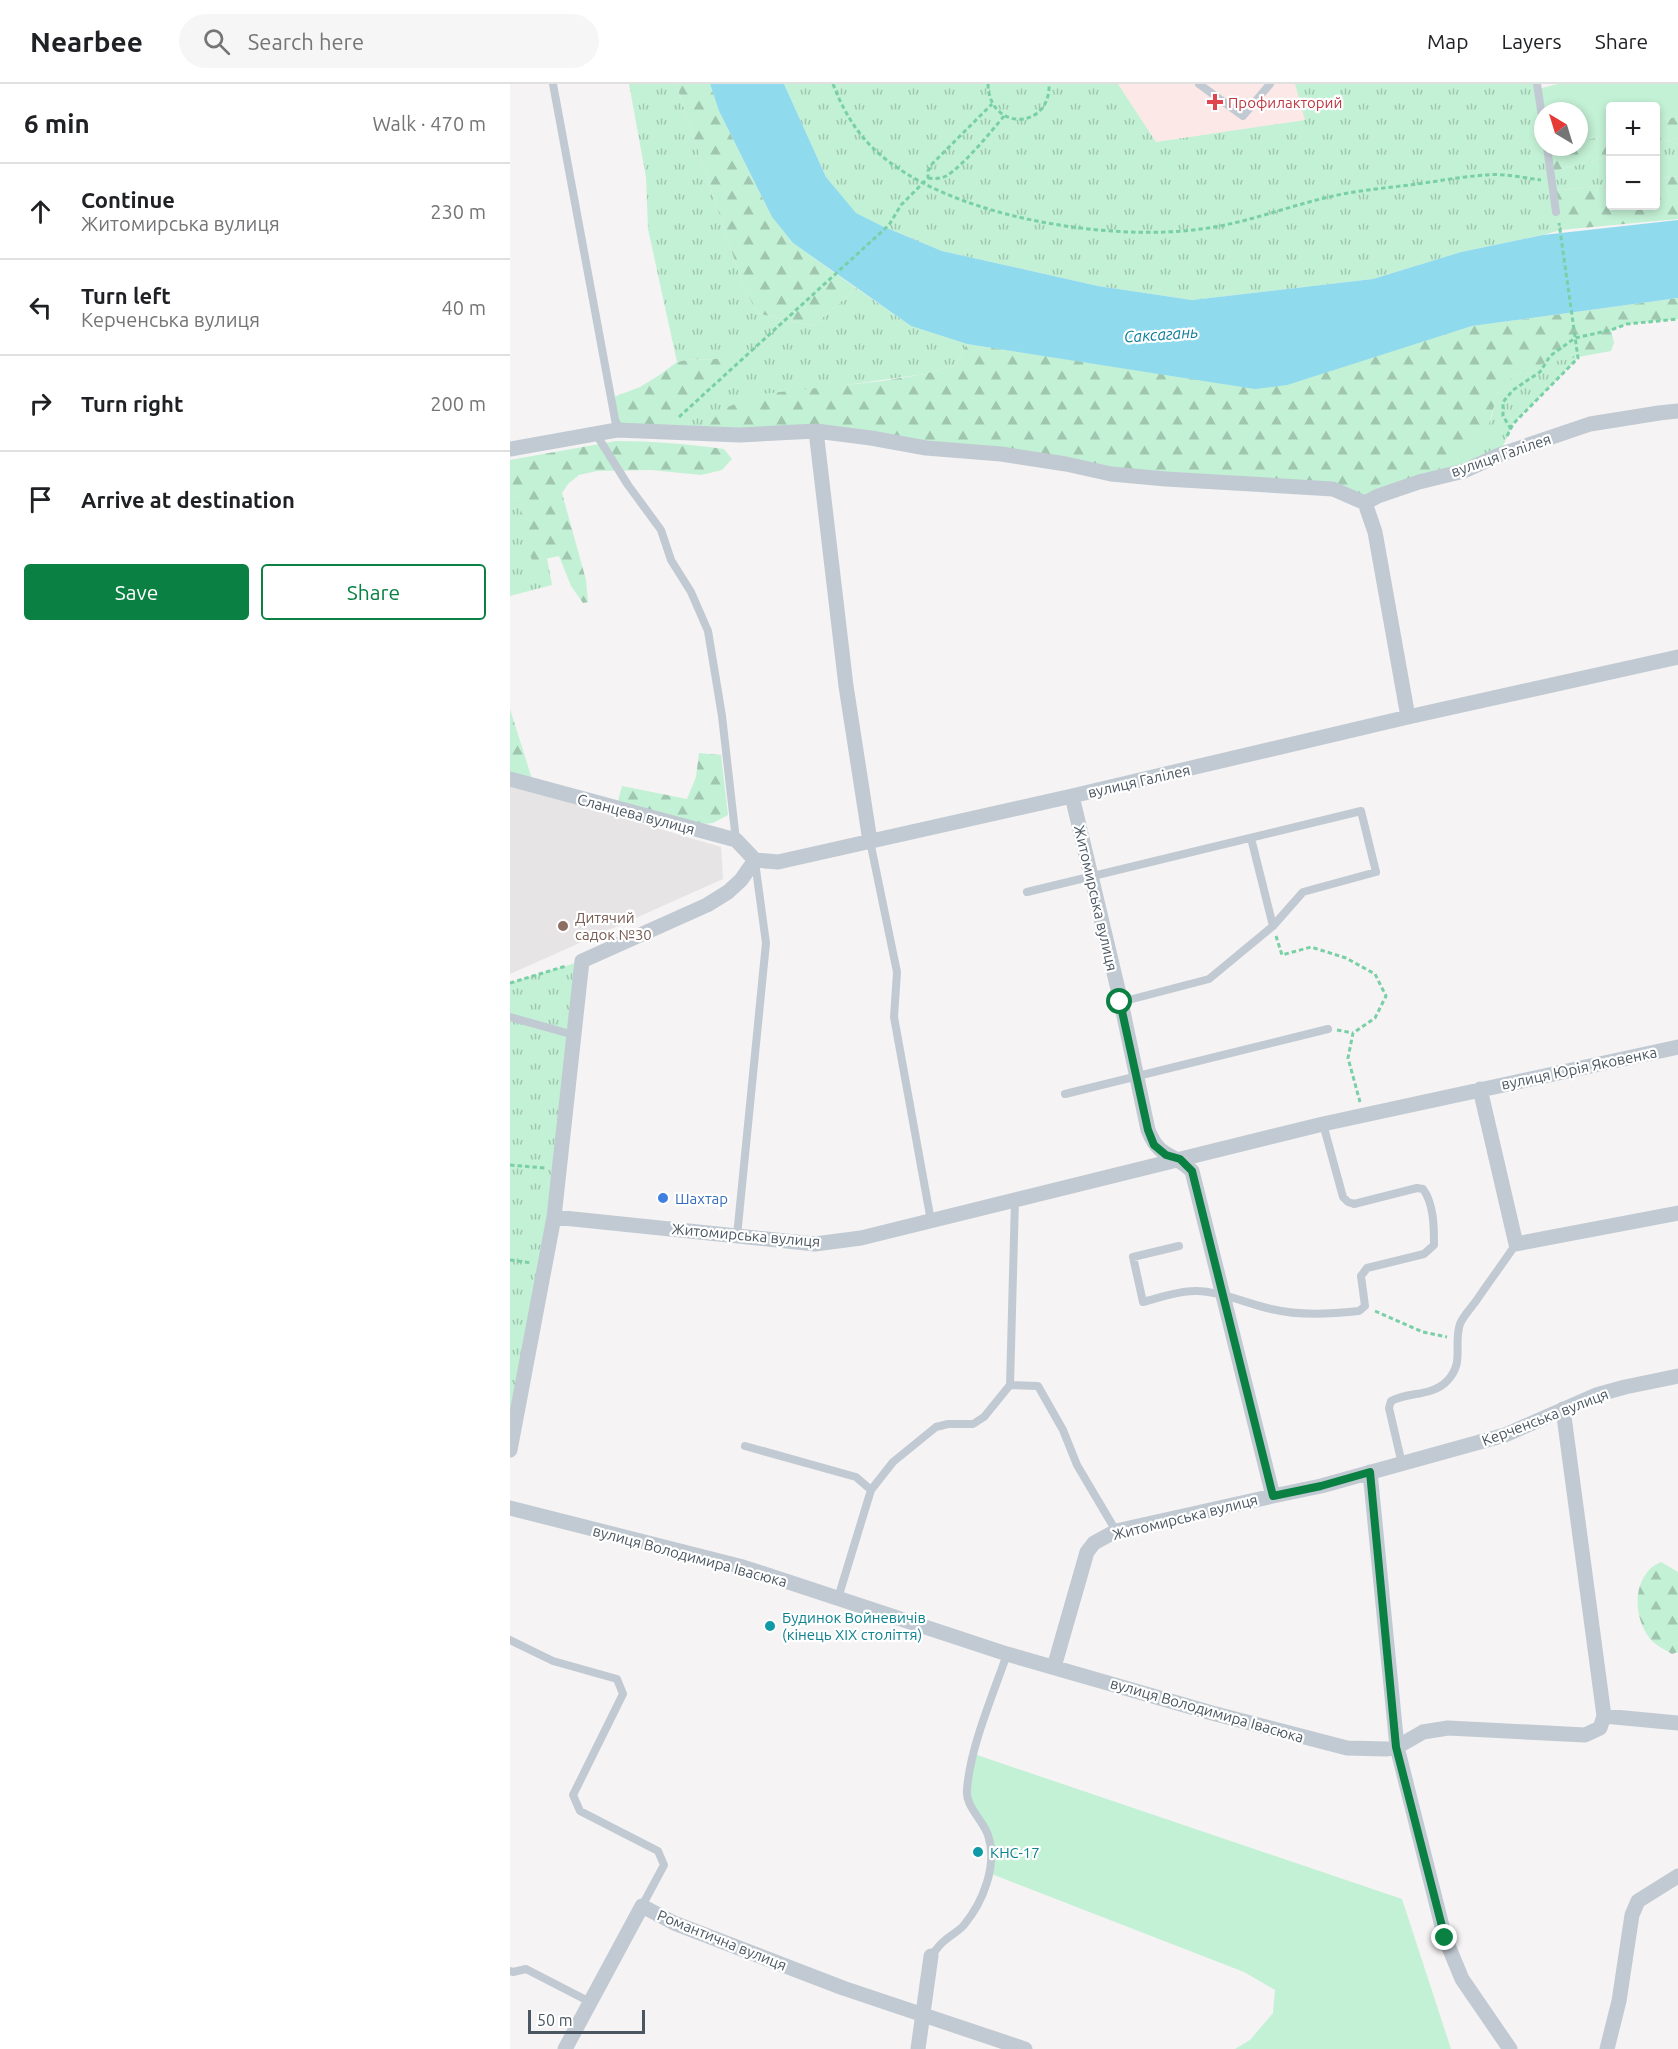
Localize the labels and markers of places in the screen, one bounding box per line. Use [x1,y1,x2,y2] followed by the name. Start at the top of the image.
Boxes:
[1206,93,1224,111] marker: Профилакторий
[1228,94,1342,111] place label: Профилакторий
[575,909,652,943] place label: Дитячий садок №30
[556,919,570,933] marker: Дитячий садок №30
[675,1190,728,1207] place label: Шахтар
[656,1191,670,1205] marker: Шахтар
[782,1609,926,1643] place label: Будинок Войневичів (кінець ХІХ століття)
[763,1619,777,1633] marker: Будинок Войневичів (кінець ХІХ століття)
[990,1844,1040,1861] place label: КНС-17
[971,1845,985,1859] marker: КНС-17

